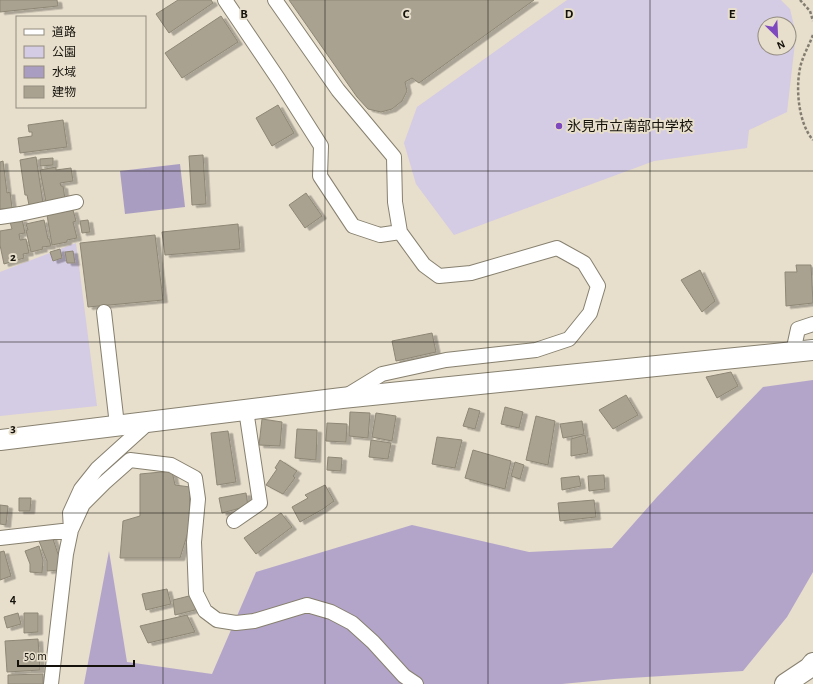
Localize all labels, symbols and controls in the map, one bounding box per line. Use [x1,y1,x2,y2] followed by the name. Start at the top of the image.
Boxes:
[240,8,248,21] text: B
[403,8,410,21] text: C
[565,8,574,21] text: D
[729,8,736,21] text: E
[16,16,146,108] legend
[757,16,797,56] north arrow
[52,25,76,38] text: 道路
[775,38,787,51] text: N
[52,46,76,58] text: 公園
[52,66,76,78] text: 水域
[52,85,76,98] text: 建物
[567,119,693,134] place label: 氷見市立南部中学校
[554,121,564,131] marker: 氷見市立南部中学校
[10,251,16,264] text: 2
[10,422,16,435] text: 3
[10,593,17,606] text: 4
[18,642,134,668] scale bar
[24,650,47,662] text: 50 m

